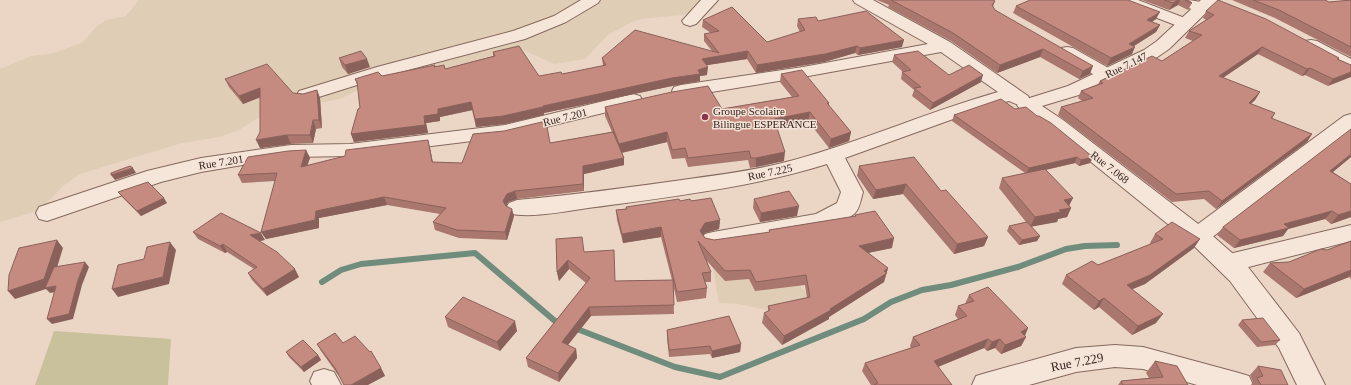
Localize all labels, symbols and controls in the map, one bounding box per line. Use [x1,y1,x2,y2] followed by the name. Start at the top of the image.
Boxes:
[1103,49,1149,80] street label: Rue 7.147
[713,105,817,130] place label: Groupe Scolaire Bilingue ESPERANCE
[542,106,588,128] street label: Rue 7.201
[700,112,710,122] marker: Groupe Scolaire Bilingue ESPERANCE
[1088,148,1132,186] street label: Rue 7.068
[198,153,244,171] street label: Rue 7.201
[747,161,794,183] street label: Rue 7.225
[1049,350,1105,374] street label: Rue 7.229

